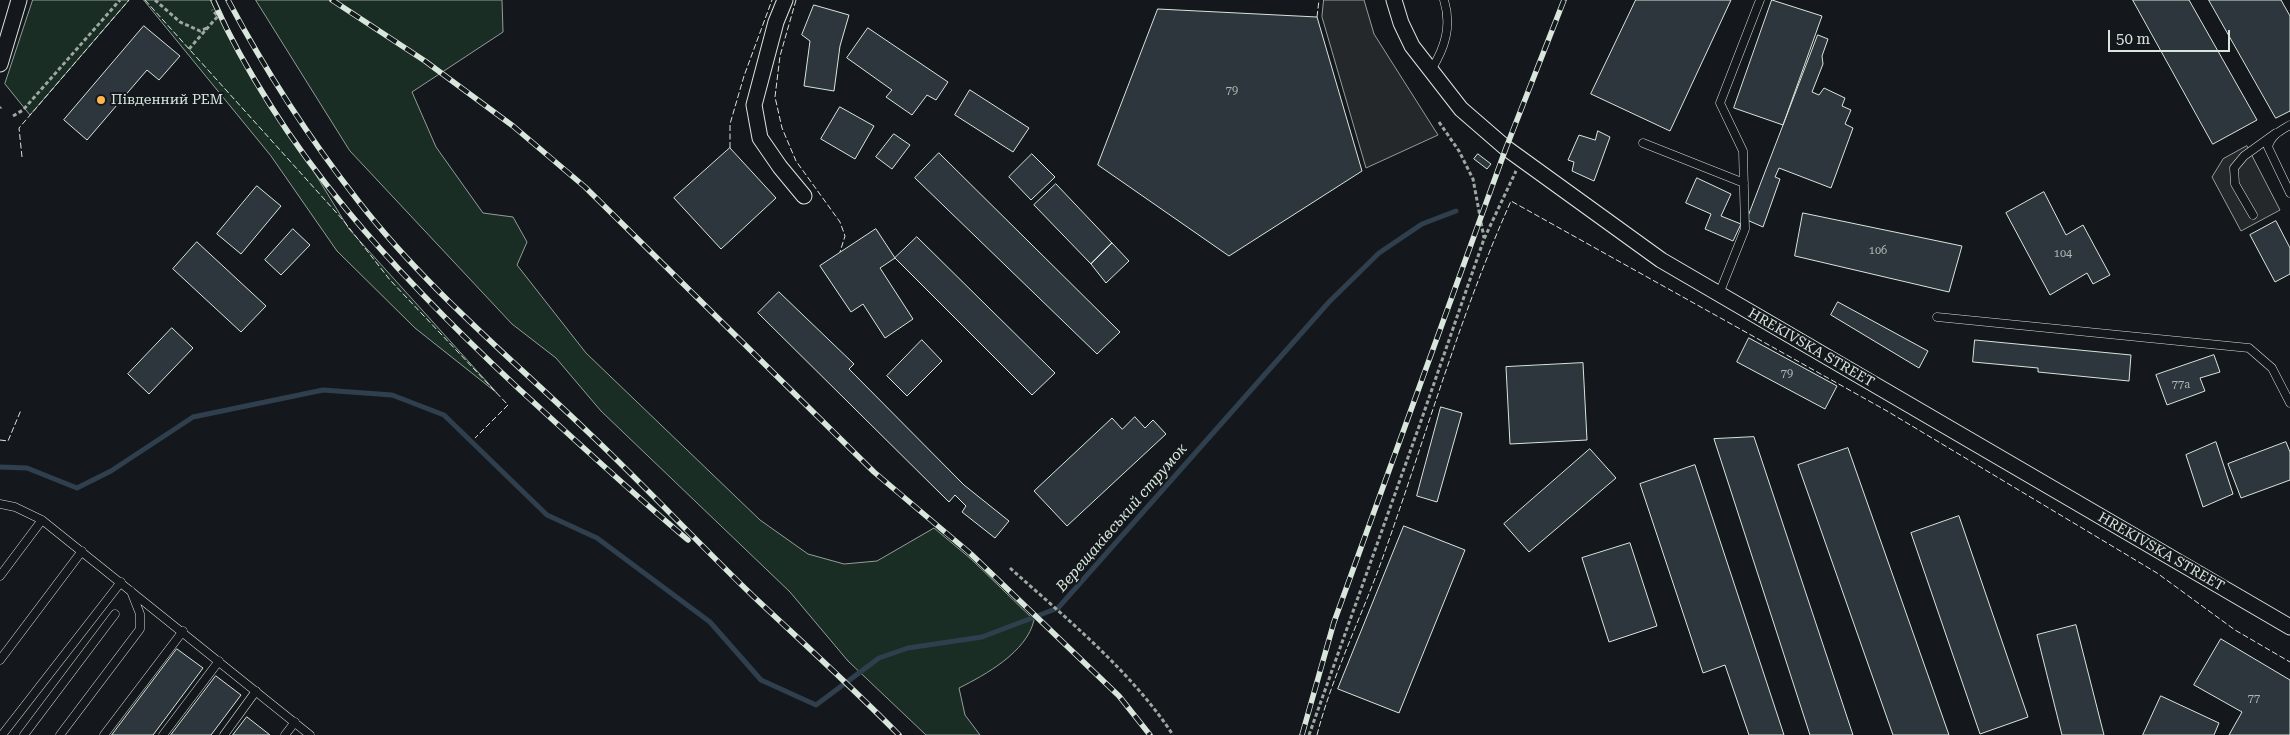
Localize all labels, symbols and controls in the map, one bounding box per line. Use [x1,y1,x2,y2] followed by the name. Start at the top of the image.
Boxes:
[2110,20,2232,52] scale bar
[2116,30,2150,48] text: 50 m
[1226,84,1238,98] house number: 79
[111,92,223,108] place label: Південний РЕМ
[95,94,107,106] marker: Південний РЕМ
[1869,244,1887,258] house number: 106
[2054,247,2072,261] house number: 104
[1745,305,1877,391] street label: HREKIVSKA STREET
[1781,367,1793,381] house number: 79
[2172,378,2190,392] house number: 77а
[1053,440,1191,596] water label: Верещаківський струмок
[2095,509,2227,595] street label: HREKIVSKA STREET
[2248,692,2260,706] house number: 77

